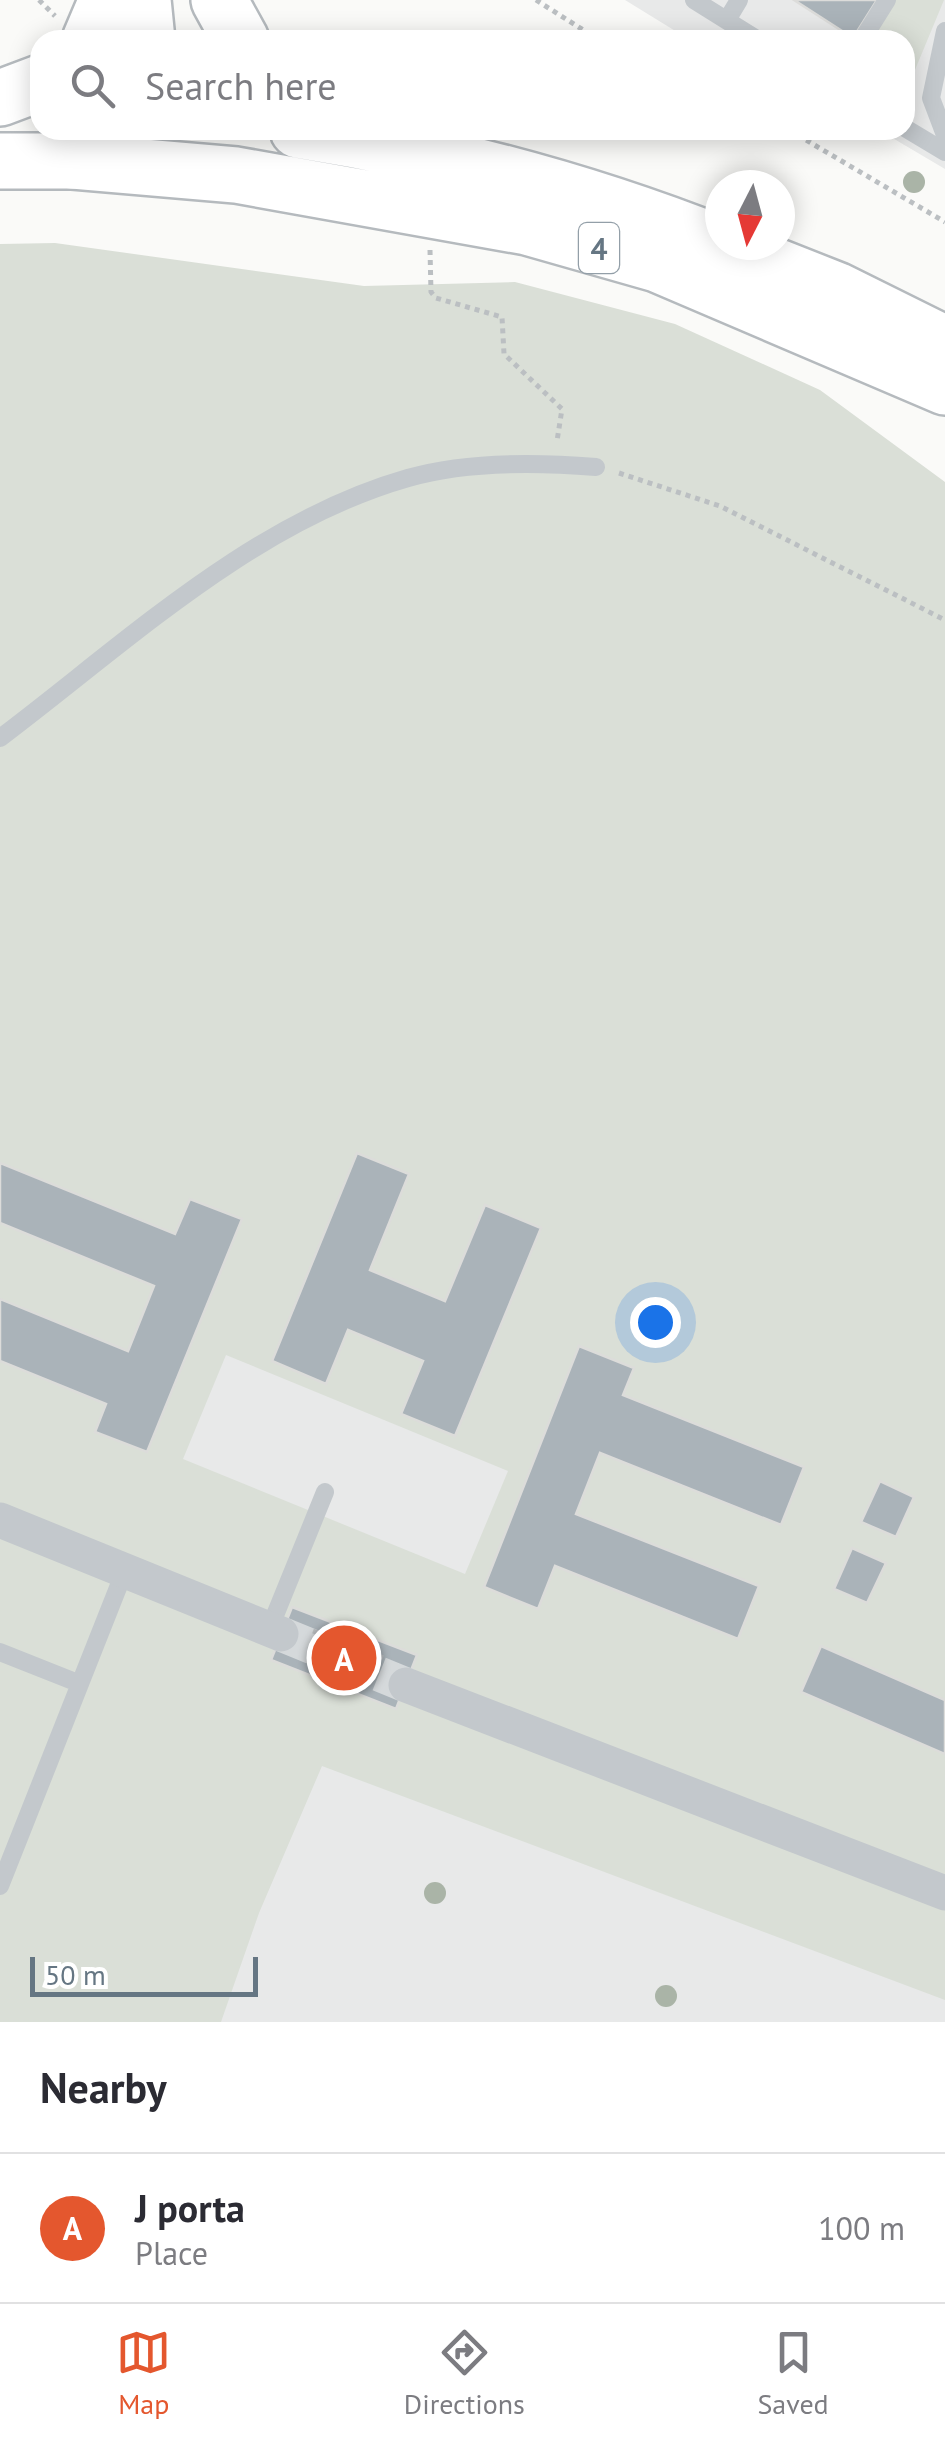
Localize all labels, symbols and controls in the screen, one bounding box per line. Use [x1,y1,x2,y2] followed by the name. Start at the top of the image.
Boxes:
[30,30,915,140] search box
[65,58,120,113] icon: search
[145,61,337,110] text: Search here
[705,170,795,260] north arrow
[579,223,619,273] road number: 4
[630,1297,681,1348] your location
[312,1620,376,1696] pin: A
[30,1952,258,1996] scale bar
[45,1956,106,1993] text: 50 m
[40,2060,167,2115] text: Nearby
[135,2183,245,2232] text: J porta
[63,2207,82,2249] text: A
[818,2207,905,2249] text: 100 m
[135,2232,208,2274] text: Place
[116,2325,171,2422] tab: Map
[404,2325,525,2422] tab: Directions
[757,2325,829,2422] tab: Saved

